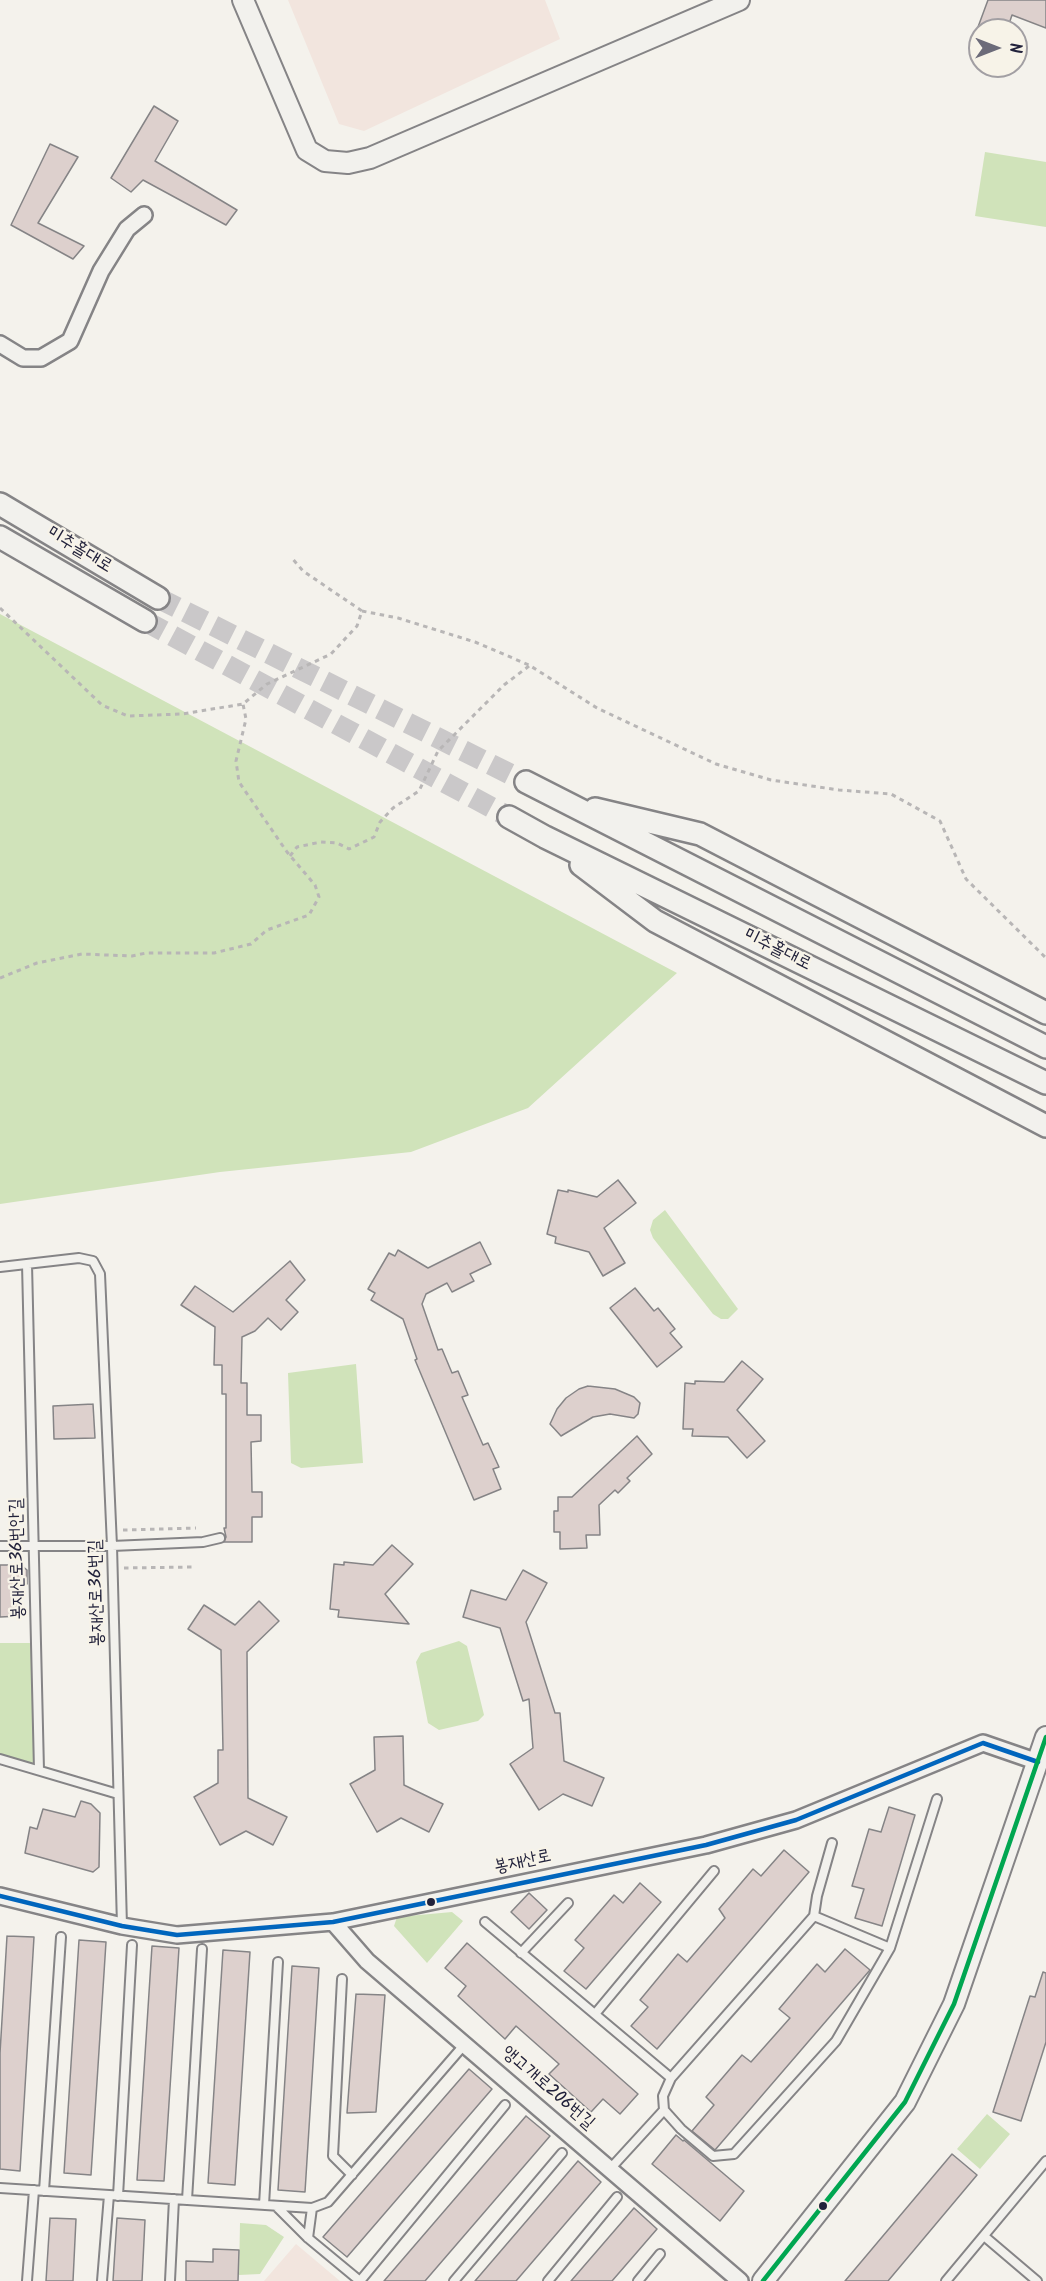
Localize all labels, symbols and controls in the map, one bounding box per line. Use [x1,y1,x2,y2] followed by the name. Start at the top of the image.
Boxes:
[968,18,1028,78] north arrow
[1002,43,1027,53] text: N
[42,523,116,579] street label: 미추홀대로
[740,925,814,977] street label: 미추홀대로
[7,1498,31,1620] street label: 봉재산로36번안길
[86,1539,110,1647] street label: 봉재산로36번길
[492,1846,554,1880] street label: 봉재산로
[425,1896,437,1908] unlabelled marker
[496,2043,598,2135] street label: 앵고개로206번길
[817,2200,829,2212] unlabelled marker

